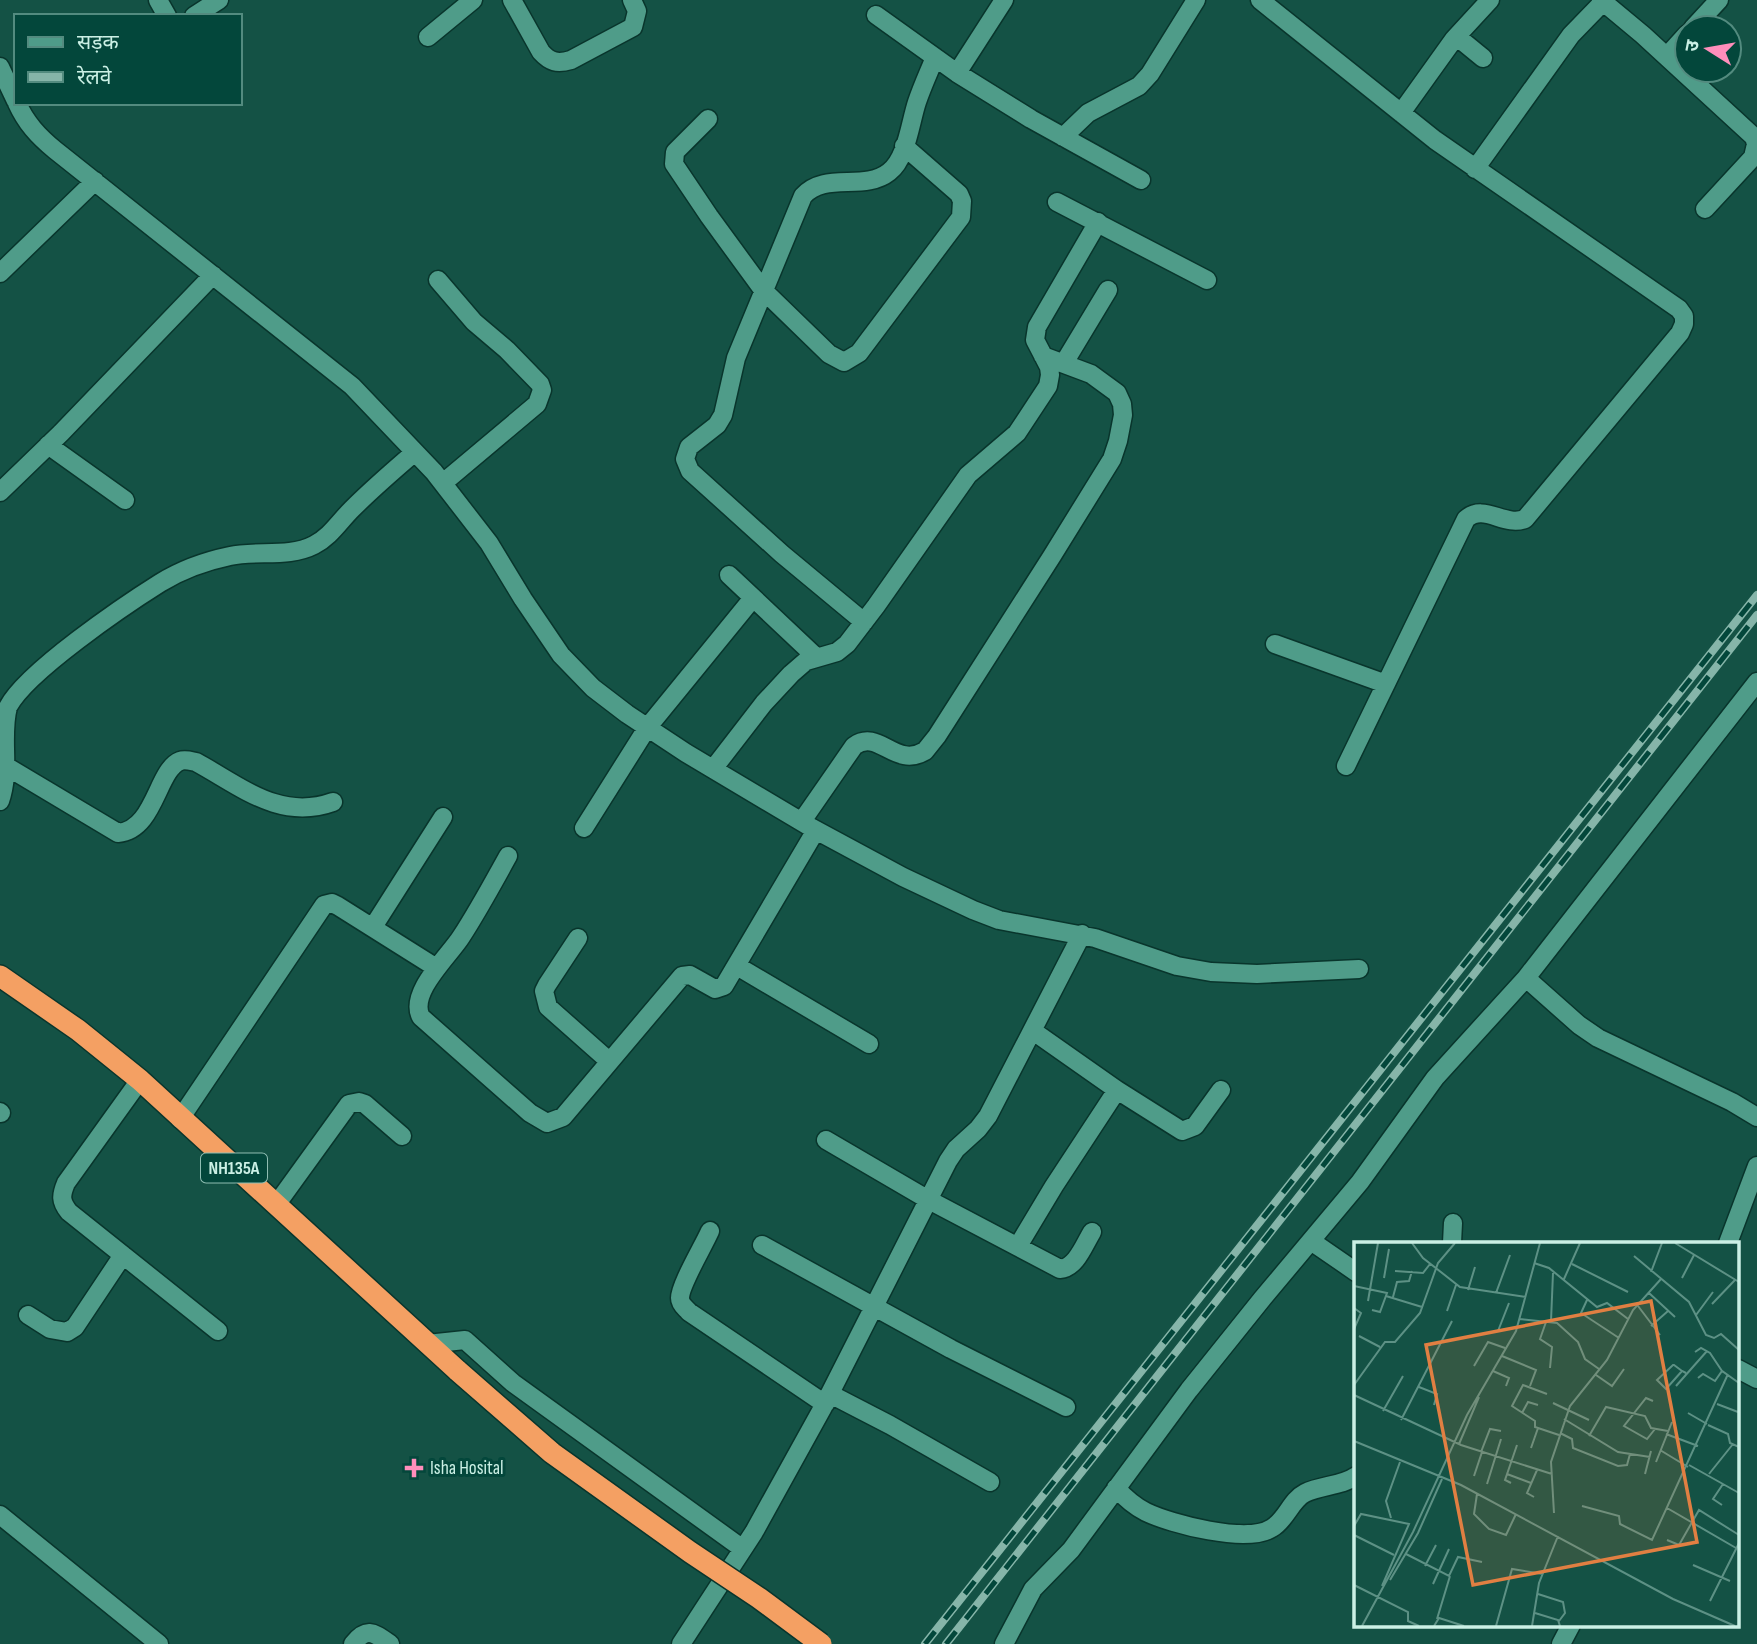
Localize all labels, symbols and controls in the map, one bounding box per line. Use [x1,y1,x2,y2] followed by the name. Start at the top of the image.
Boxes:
[14,14,242,105] legend
[1673,14,1743,84] north arrow
[77,30,119,55] text: सड़क
[1680,38,1705,54] text: उ
[76,65,112,90] text: रेलवे
[201,1154,267,1182] road number: NH135A
[1354,1242,1740,1626] inset map
[430,1457,504,1480] place label: Isha Hosital
[404,1458,424,1478] marker: Isha Hosital

